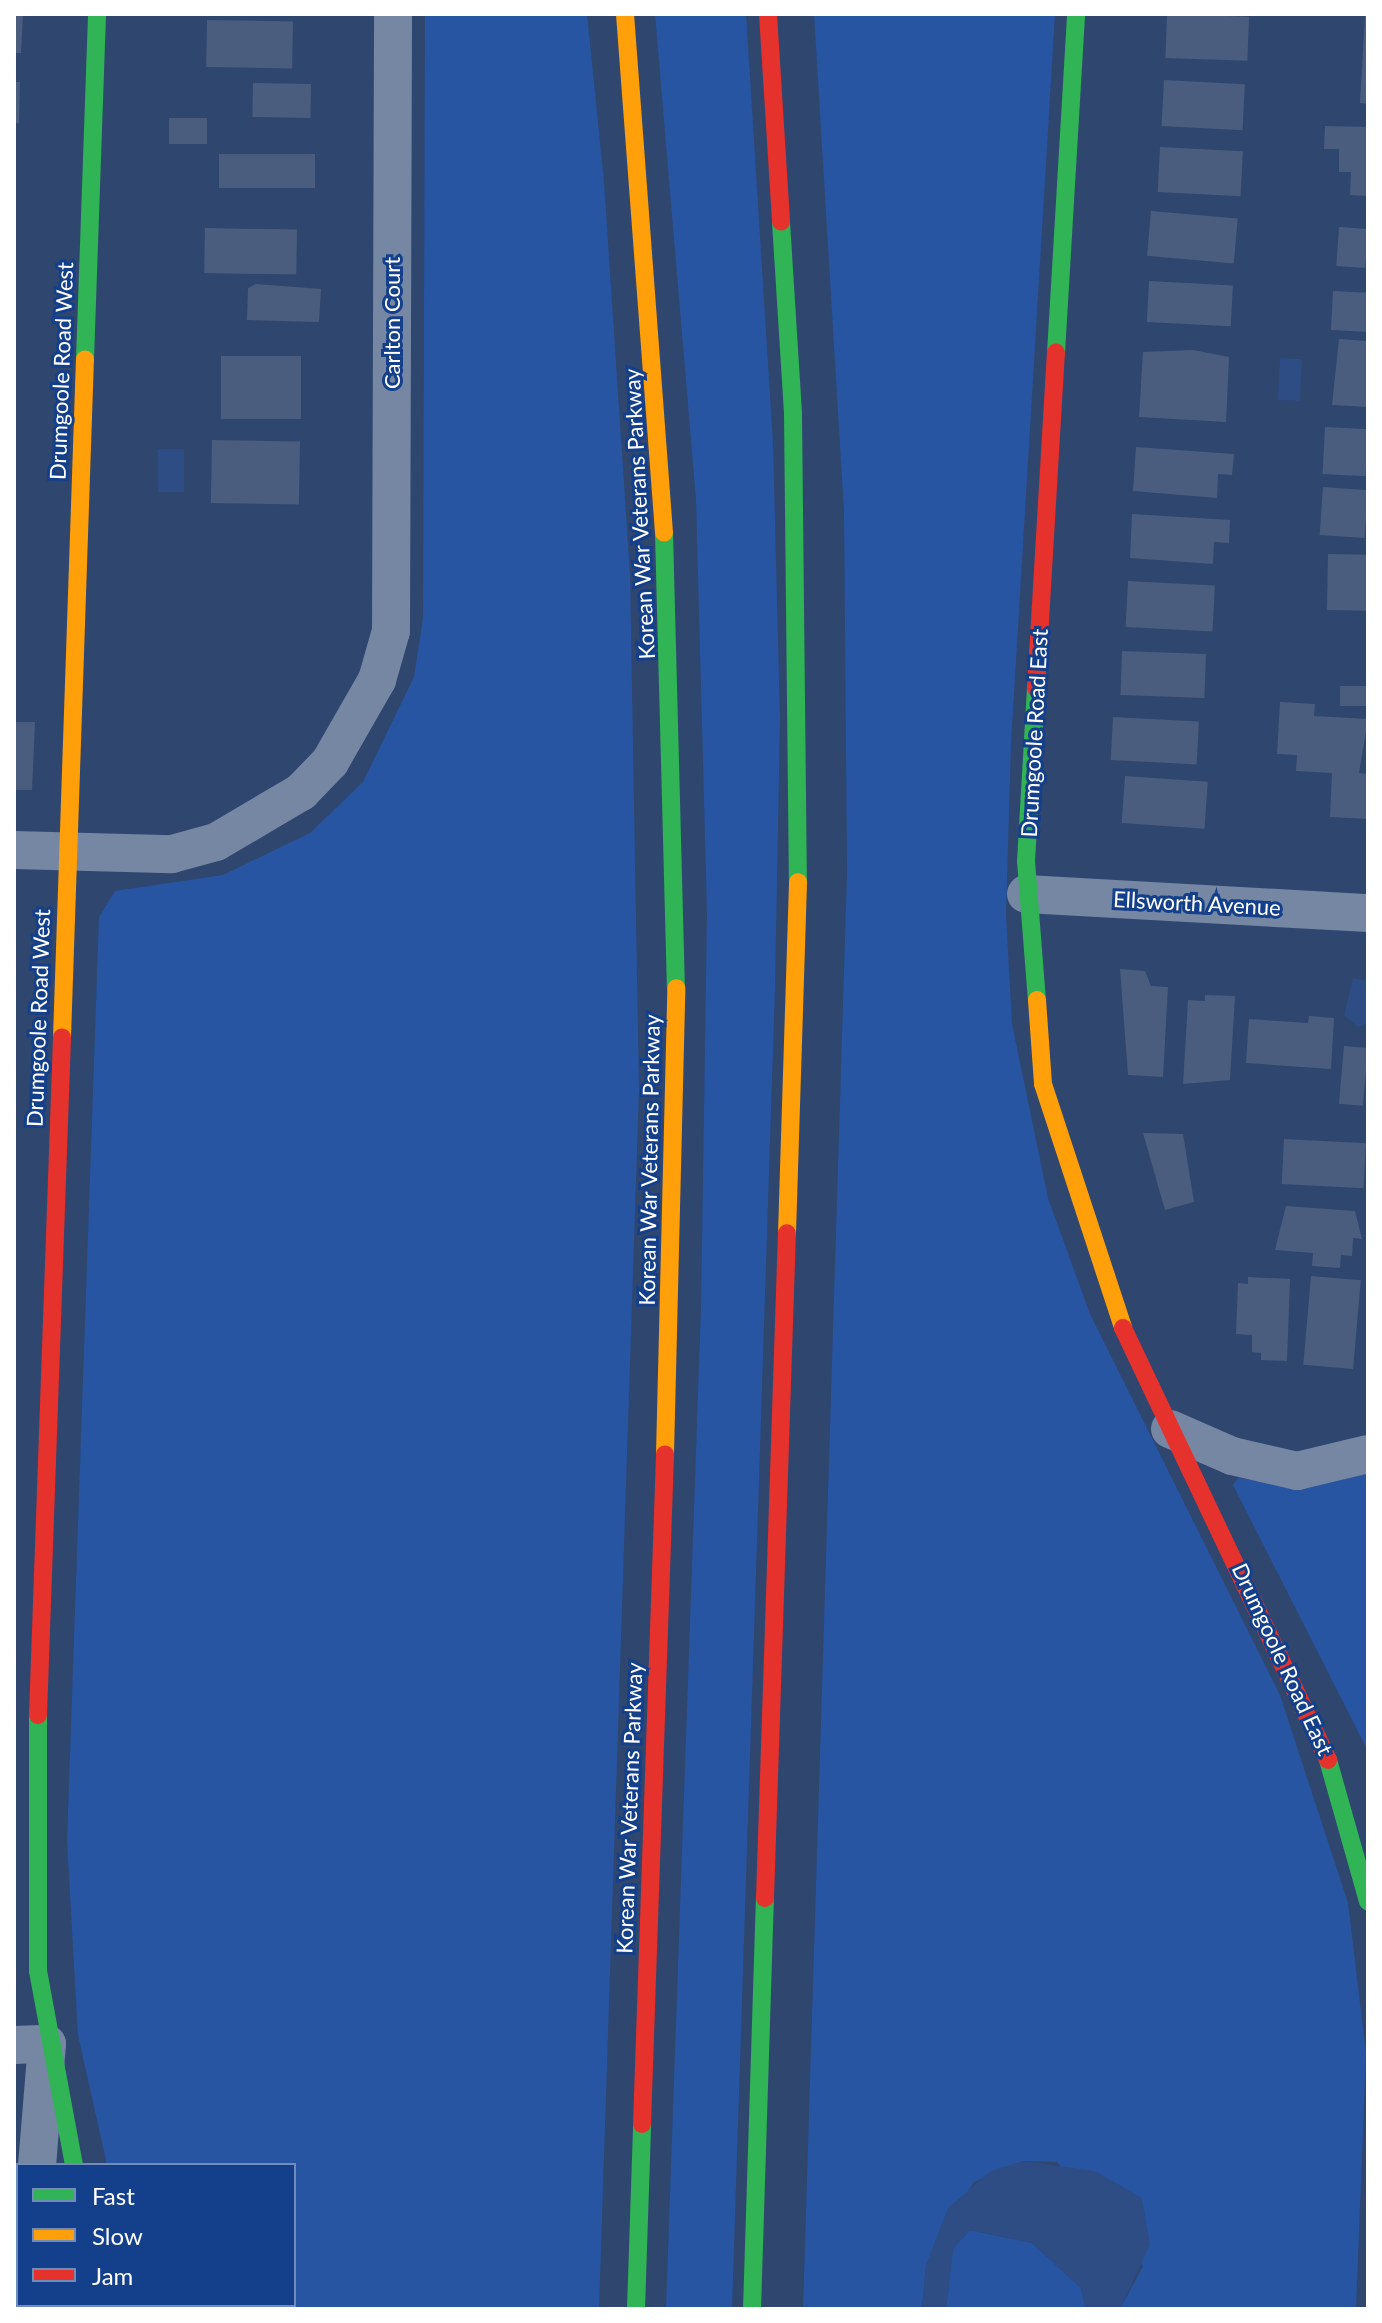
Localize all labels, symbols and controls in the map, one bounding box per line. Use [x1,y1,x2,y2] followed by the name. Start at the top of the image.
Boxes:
[379,257,405,389] street label: Carlton Court
[44,261,78,481] street label: Drumgoole Road West
[618,367,660,661] street label: Korean War Veterans Parkway
[1015,628,1053,838] street label: Drumgoole Road East
[1112,885,1282,921] street label: Ellsworth Avenue
[21,908,55,1128] street label: Drumgoole Road West
[633,1013,665,1307] street label: Korean War Veterans Parkway
[1227,1559,1339,1759] street label: Drumgoole Road East
[611,1661,647,1955] street label: Korean War Veterans Parkway
[16,2163,296,2307] legend
[92,2181,135,2210] text: Fast
[92,2221,143,2250] text: Slow
[92,2261,133,2290] text: Jam

